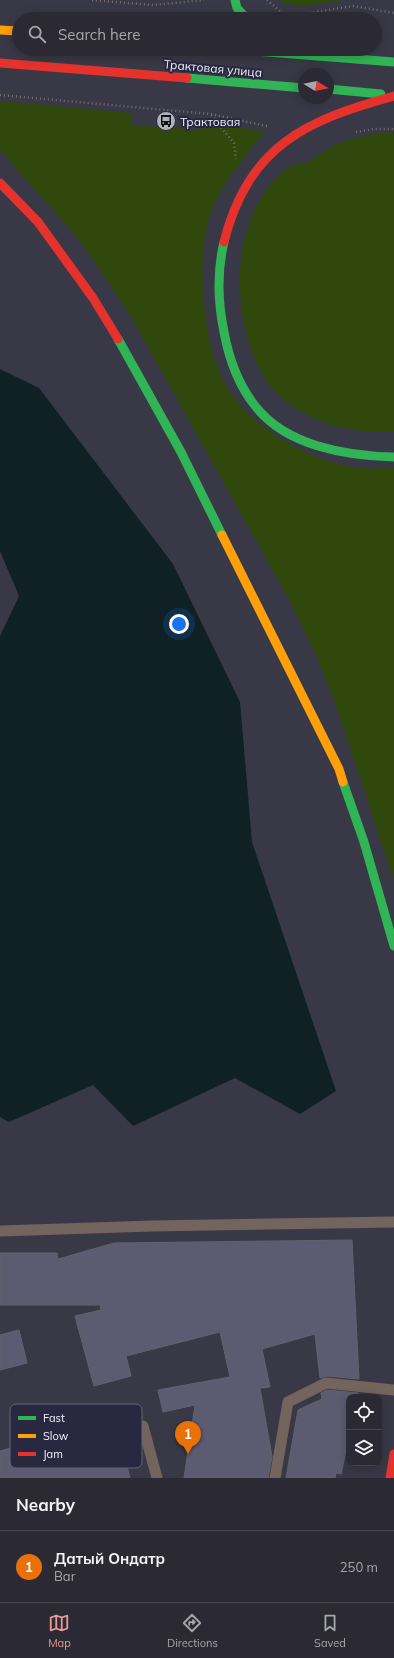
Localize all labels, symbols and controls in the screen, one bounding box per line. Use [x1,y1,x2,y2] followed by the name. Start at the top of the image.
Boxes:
[12,12,382,56] search box
[26,23,48,45] icon: search
[58,25,140,44] text: Search here
[163,56,263,80] street label: Трактовая улица
[298,68,334,104] north arrow
[155,110,177,132] bus stop icon: Трактовая
[180,114,240,129] place label: Трактовая
[169,614,189,634] your location
[346,1394,382,1466] map controls
[346,1394,382,1430] button: locate
[10,1404,142,1468] legend
[43,1411,65,1425] text: Fast
[175,1421,201,1454] pin: 1
[43,1429,69,1443] text: Slow
[346,1430,382,1466] button: layers
[43,1447,63,1461] text: Jam
[16,1494,75,1515] text: Nearby
[54,1549,165,1568] text: Датый Ондатр
[25,1559,33,1575] text: 1
[340,1559,378,1575] text: 250 m
[54,1568,75,1584] text: Bar
[48,1612,71,1650] tab: Map
[167,1612,218,1650] tab: Directions
[314,1612,346,1650] tab: Saved

